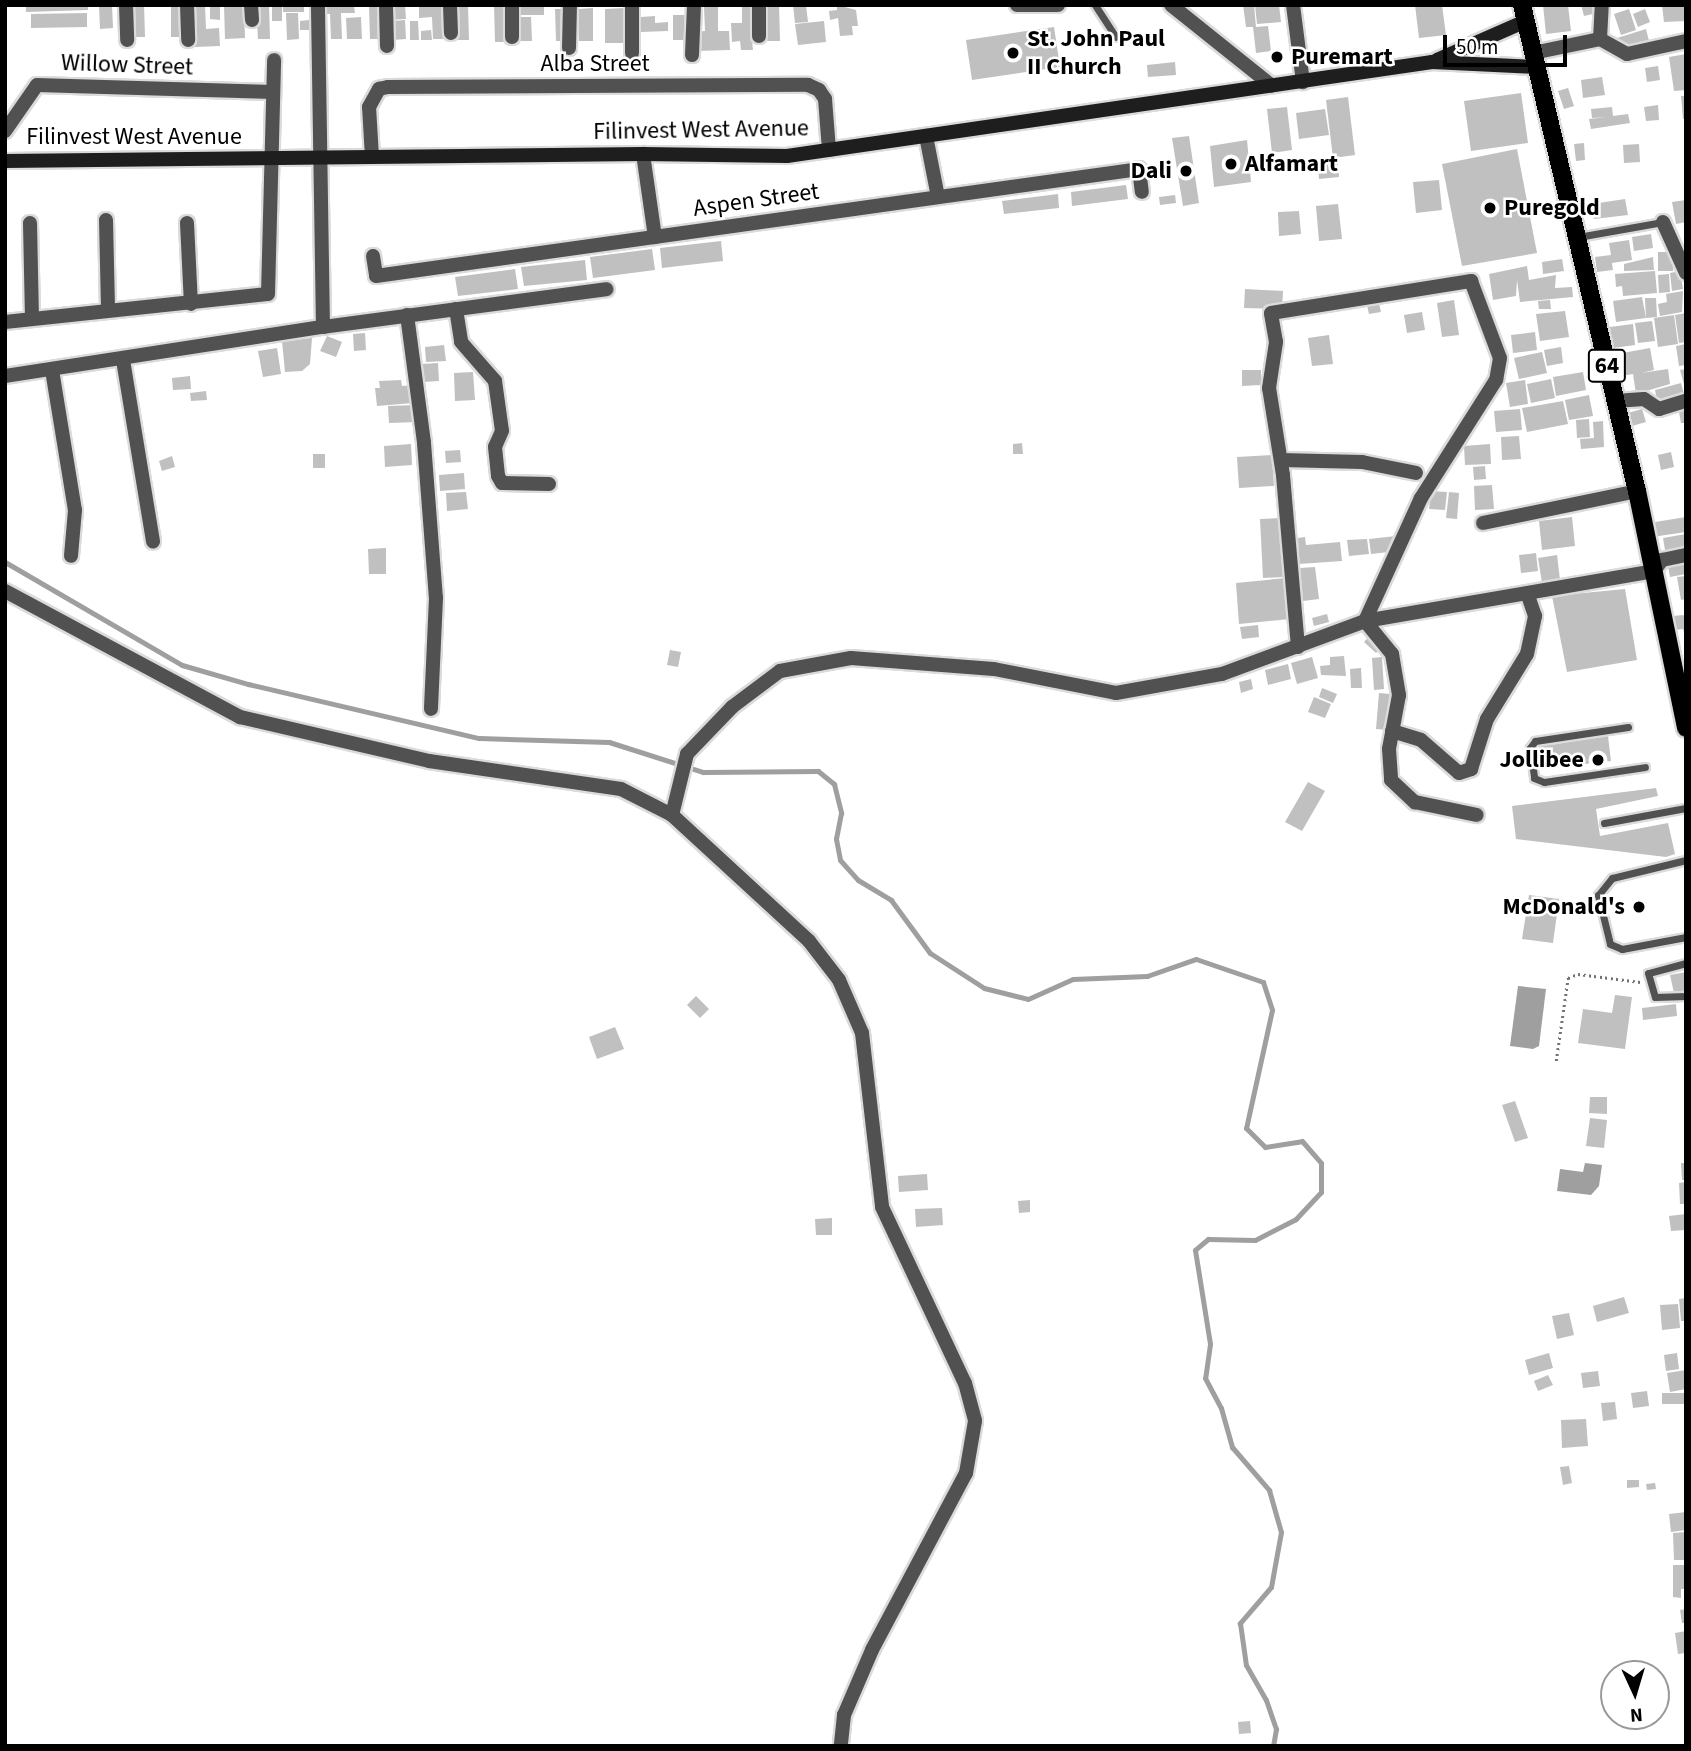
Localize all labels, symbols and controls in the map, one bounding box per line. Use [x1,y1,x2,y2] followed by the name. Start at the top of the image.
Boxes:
[1446,21,1570,65] scale bar
[1027,25,1165,81] place label: St. John Paul II Church
[1456,32,1498,62] text: 50 m
[1291,43,1393,71] place label: Puremart
[1005,45,1021,61] marker: St. John Paul II Church
[60,48,194,82] street label: Willow Street
[1269,49,1285,65] marker: Puremart
[540,50,650,78] street label: Alba Street
[593,114,809,146] street label: Filinvest West Avenue
[26,123,242,151] street label: Filinvest West Avenue
[1245,150,1338,178] place label: Alfamart
[1223,156,1239,172] marker: Alfamart
[1131,157,1172,185] place label: Dali
[1178,163,1194,179] marker: Dali
[691,177,821,223] street label: Aspen Street
[1504,194,1600,222] place label: Puregold
[1482,200,1498,216] marker: Puregold
[1588,346,1626,386] road number: 64
[1499,746,1584,774] place label: Jollibee
[1590,752,1606,768] marker: Jollibee
[1503,893,1625,921] place label: McDonald's
[1631,899,1647,915] marker: McDonald's
[1600,1660,1670,1730] north arrow
[1629,1701,1644,1728] text: N

